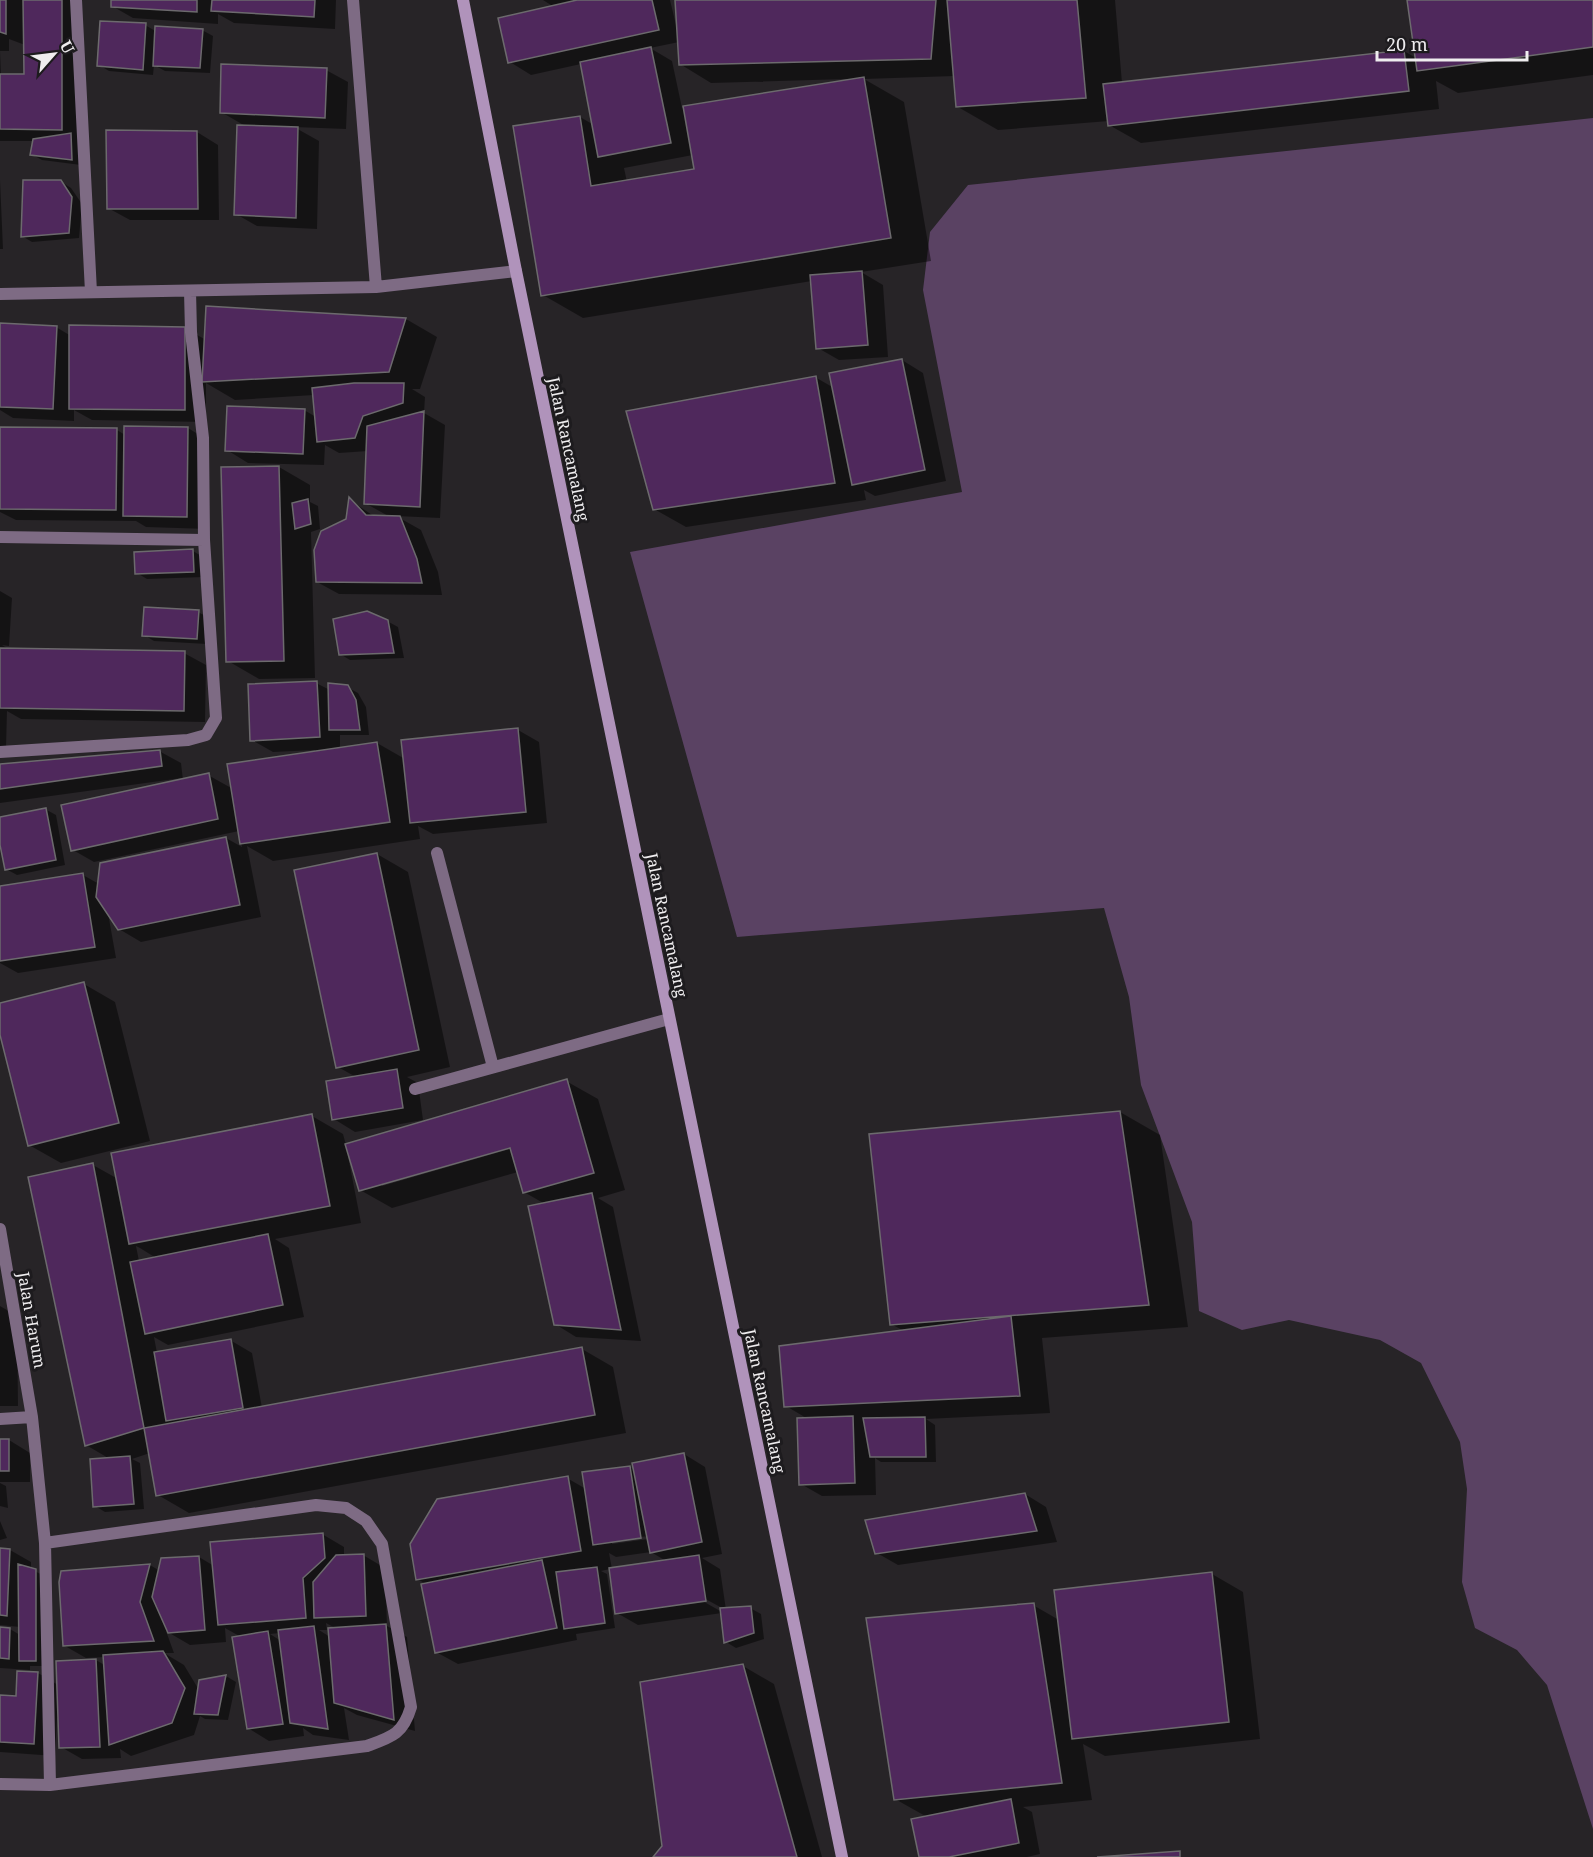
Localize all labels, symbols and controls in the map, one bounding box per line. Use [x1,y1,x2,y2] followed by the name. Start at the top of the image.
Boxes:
[24,24,84,84] north arrow
[1377,24,1527,62] scale bar
[1386,32,1428,56] text: 20 m
[55,37,80,57] text: U
[543,374,595,524] street label: Jalan Rancamalang
[641,850,693,1000] street label: Jalan Rancamalang
[13,1269,51,1370] street label: Jalan Harum
[739,1326,791,1476] street label: Jalan Rancamalang

